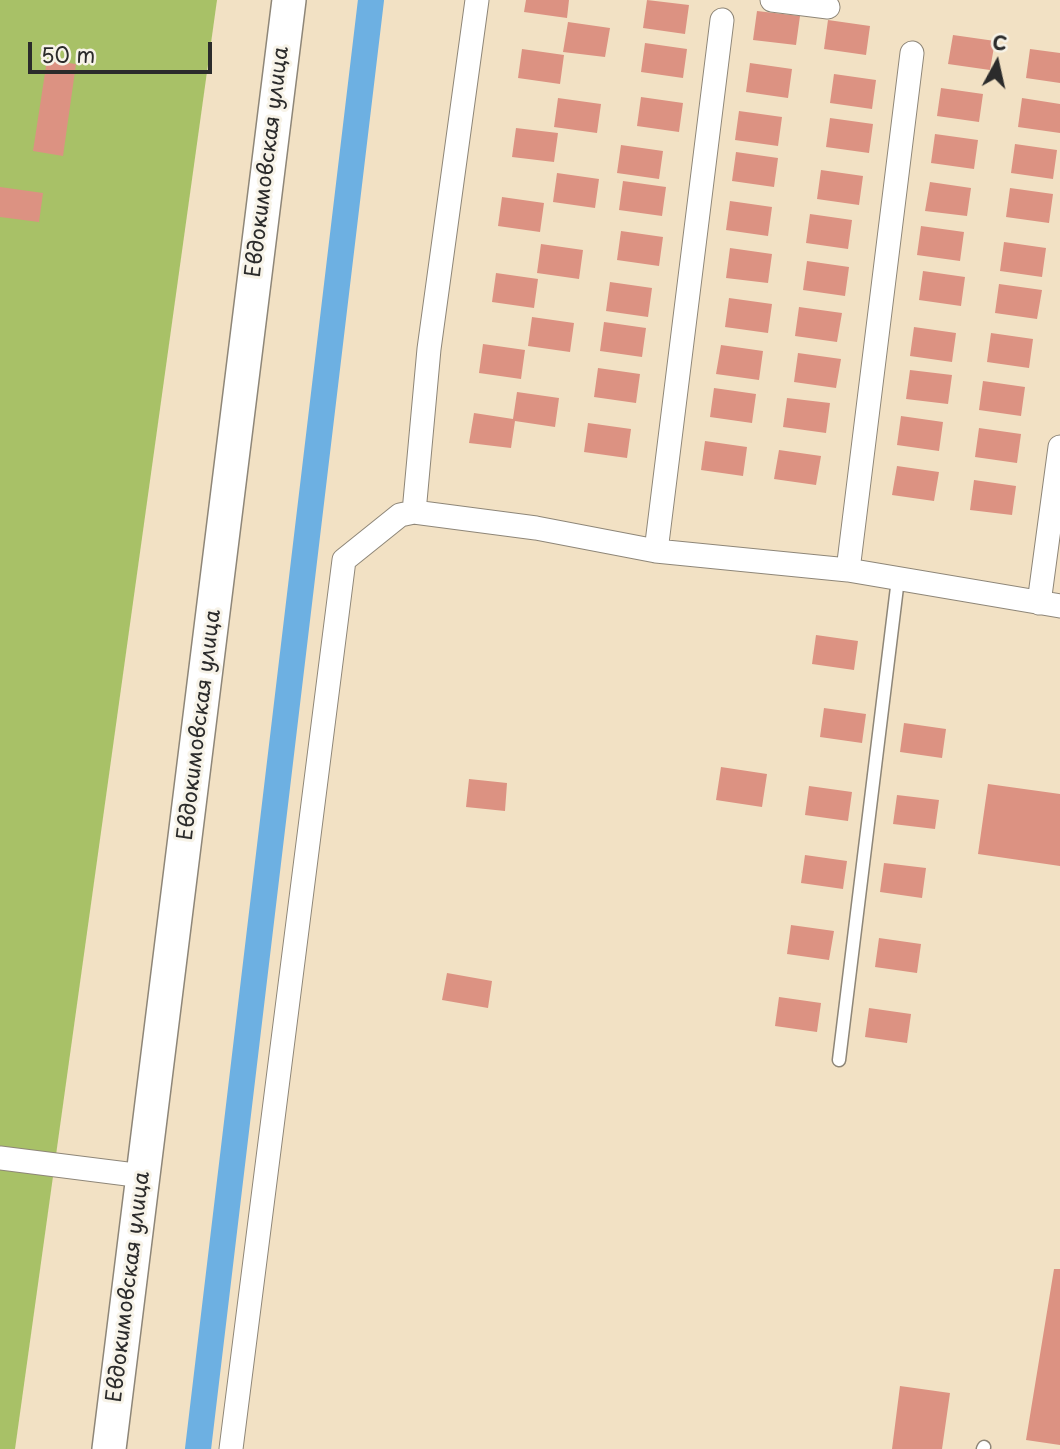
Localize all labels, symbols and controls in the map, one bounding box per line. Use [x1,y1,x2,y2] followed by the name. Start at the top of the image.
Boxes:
[991,27,1009,57] text: С
[32,28,215,72] scale bar
[962,28,1032,98] north arrow
[41,38,95,70] text: 50 m
[241,45,295,279] street label: Евдокимовская улица
[173,608,227,842] street label: Евдокимовская улица
[102,1170,156,1404] street label: Евдокимовская улица

